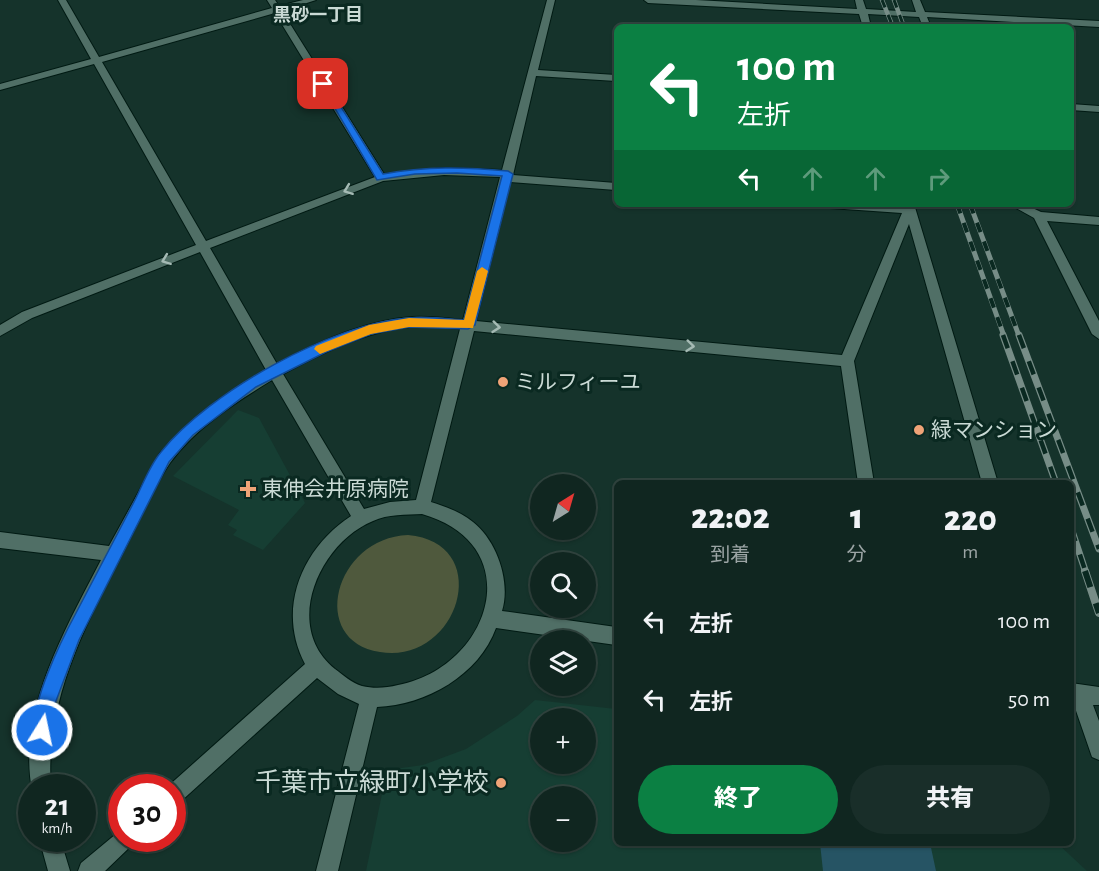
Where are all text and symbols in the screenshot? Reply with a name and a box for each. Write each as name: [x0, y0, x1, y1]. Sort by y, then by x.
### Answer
district label: 黒砂一丁目: [273, 6, 363, 25]
text: 100 m: [737, 46, 836, 88]
icon: left: [638, 48, 716, 126]
pin: [297, 58, 348, 109]
icon: arrive: [306, 67, 339, 100]
text: 左折: [737, 102, 791, 129]
icon: left: [733, 162, 766, 195]
icon: ahead: [796, 162, 829, 195]
icon: ahead: [859, 162, 892, 195]
icon: right: [922, 162, 955, 195]
one-way arrow: [343, 183, 353, 196]
one-way arrow: [161, 253, 171, 266]
one-way arrow: [492, 320, 501, 333]
one-way arrow: [686, 339, 695, 352]
place label: ミルフィーユ: [515, 372, 641, 393]
marker: ミルフィーユ: [496, 375, 510, 389]
place label: 緑マンション: [931, 419, 1057, 441]
marker: 緑マンション: [912, 423, 926, 437]
north arrow: [530, 474, 596, 540]
map controls: [530, 474, 596, 852]
place label: 東伸会井原病院: [262, 478, 409, 500]
marker: 東伸会井原病院: [239, 480, 257, 498]
text: 22:02: [691, 499, 770, 535]
text: 1: [850, 499, 863, 535]
text: 220: [944, 501, 997, 537]
text: m: [962, 542, 978, 562]
text: 到着: [710, 545, 750, 565]
text: 分: [847, 545, 867, 565]
button: search: [530, 552, 596, 618]
icon: left: [638, 605, 671, 638]
text: 100 m: [998, 610, 1050, 632]
text: 左折: [689, 613, 733, 635]
button: layers: [530, 630, 596, 696]
icon: left: [638, 683, 671, 716]
text: 50 m: [1008, 688, 1050, 710]
text: 左折: [689, 691, 733, 713]
position arrow: [10, 698, 74, 762]
button: +: [530, 708, 596, 774]
button: 終了: [638, 765, 838, 834]
button: 共有: [850, 765, 1050, 834]
place label: 千葉市立緑町小学校: [255, 768, 489, 796]
speed limit sign: 30: [108, 774, 186, 852]
marker: 千葉市立緑町小学校: [494, 776, 508, 790]
button: −: [530, 786, 596, 852]
text: 21: [45, 791, 69, 821]
text: km/h: [42, 821, 72, 836]

